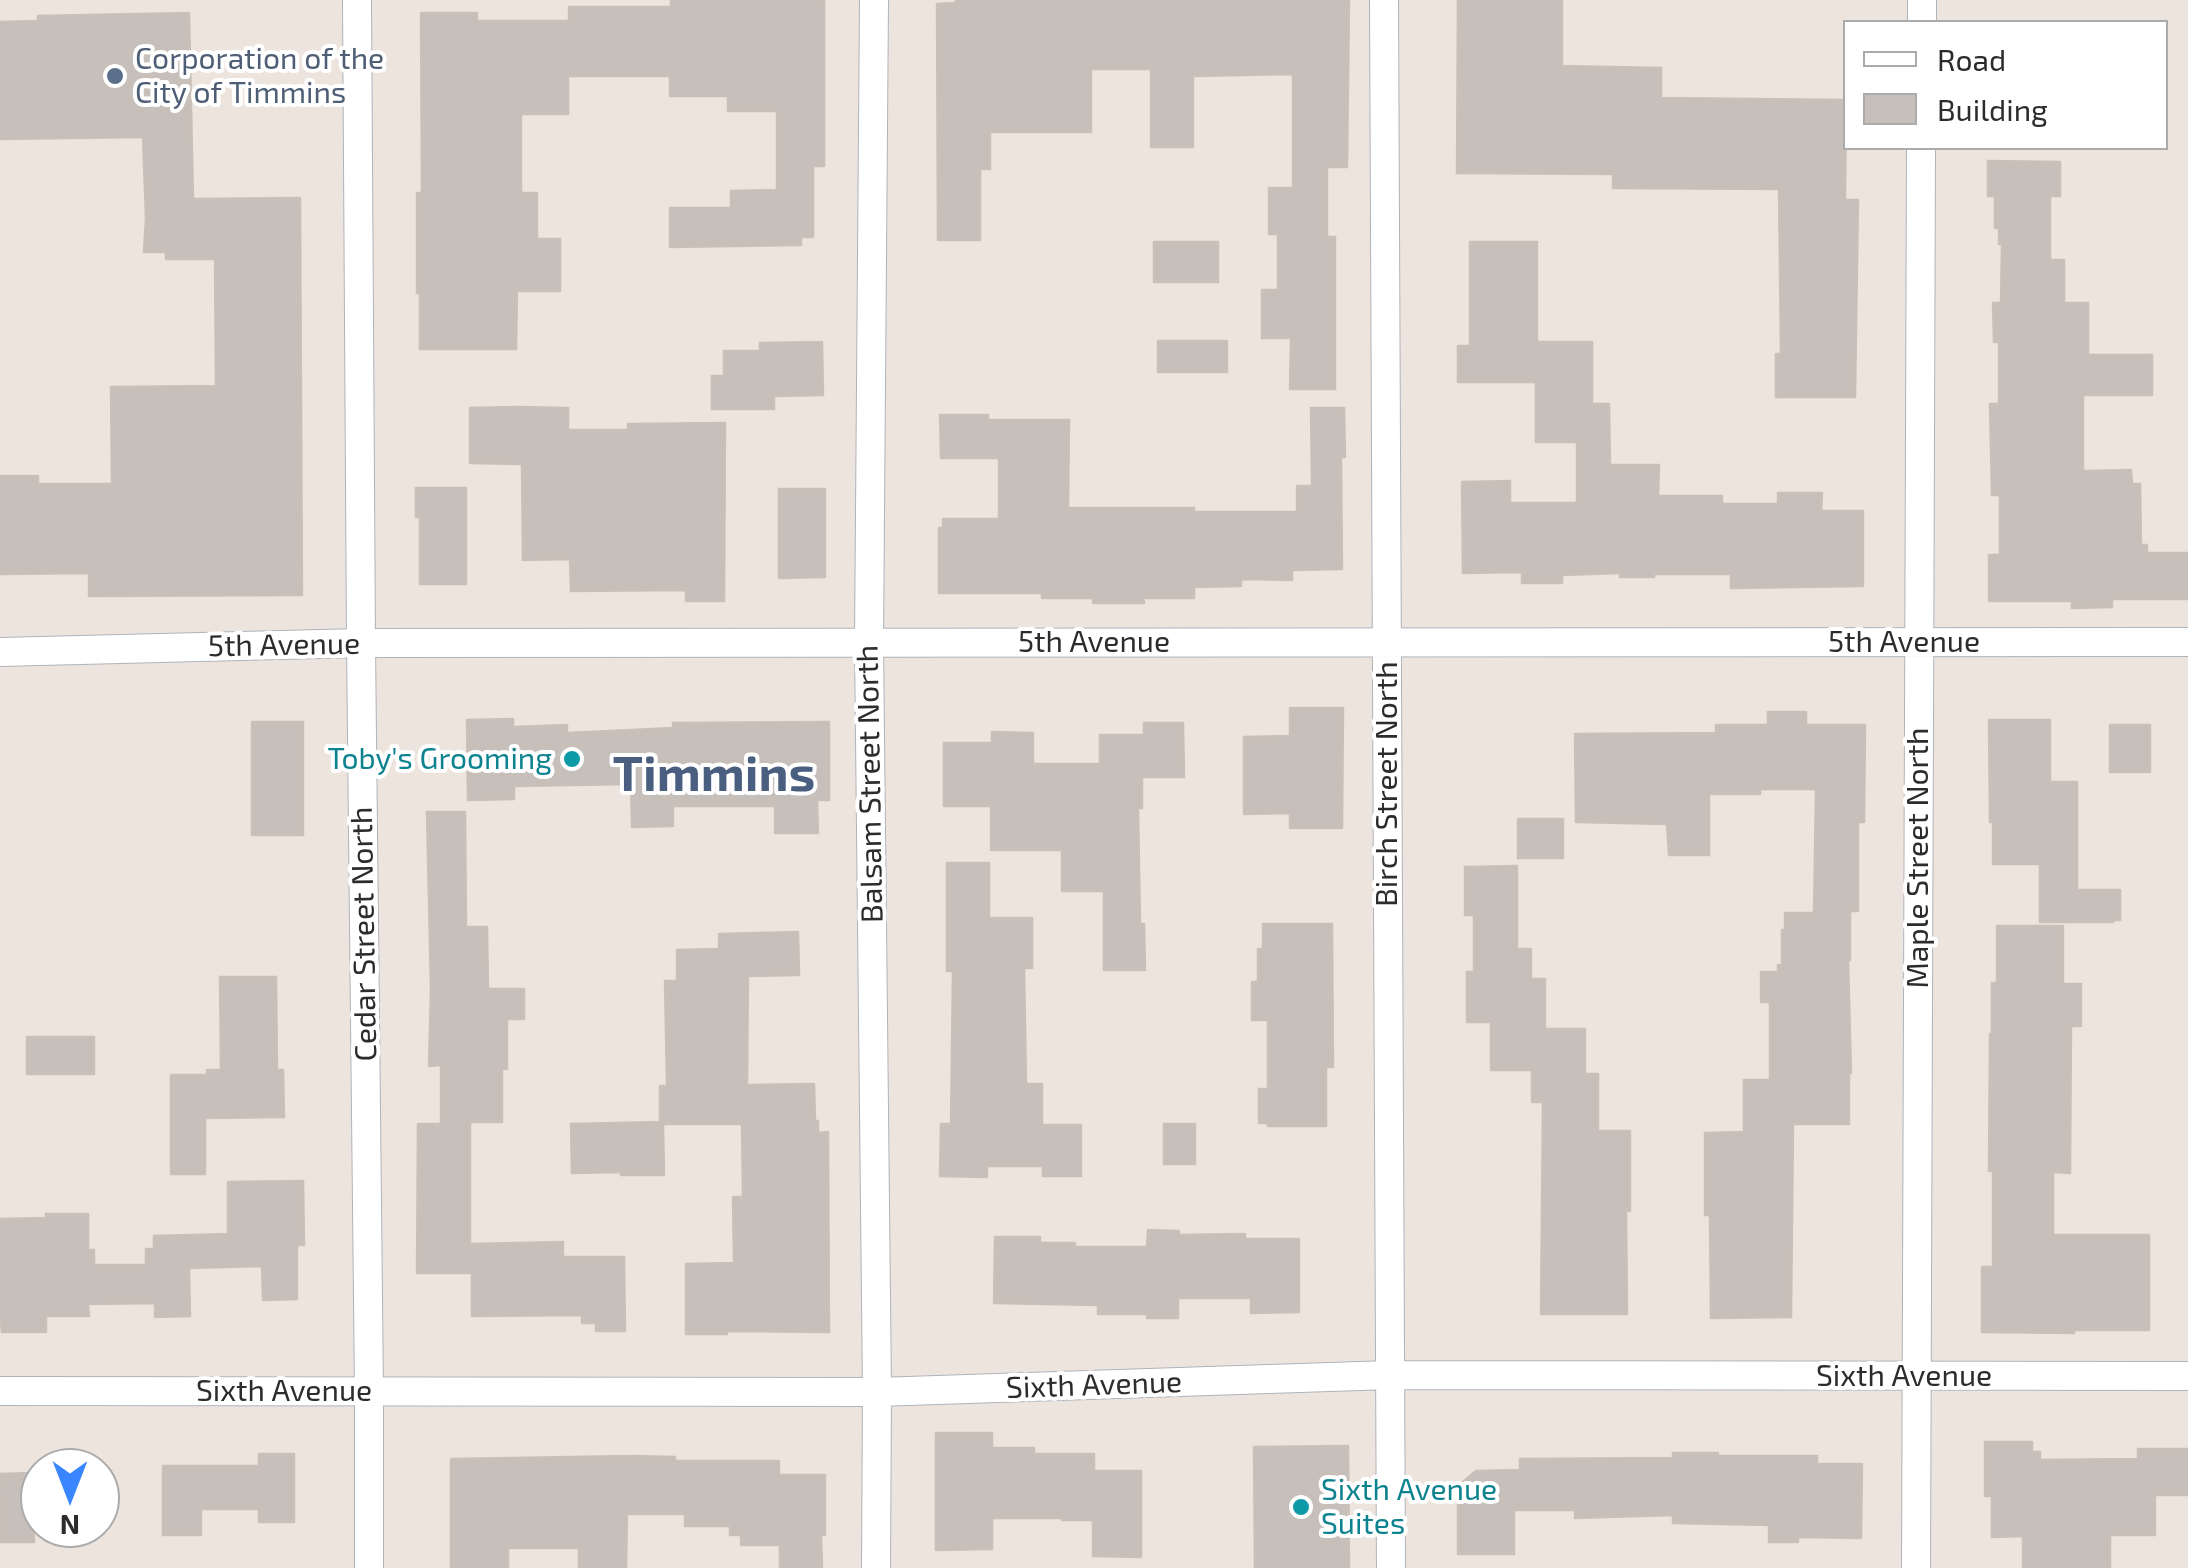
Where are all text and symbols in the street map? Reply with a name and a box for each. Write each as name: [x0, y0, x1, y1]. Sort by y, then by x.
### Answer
legend: [1843, 20, 2168, 150]
place label: Corporation of the City of Timmins: [135, 41, 384, 112]
text: Road: [1937, 41, 2006, 77]
marker: Corporation of the City of Timmins: [104, 65, 126, 87]
text: Building: [1937, 91, 2048, 127]
street label: 5th Avenue: [1018, 624, 1170, 660]
street label: 5th Avenue: [1828, 624, 1980, 660]
street label: 5th Avenue: [208, 626, 360, 664]
street label: Balsam Street North: [850, 645, 890, 923]
street label: Birch Street North: [1369, 661, 1405, 907]
street label: Maple Street North: [1900, 727, 1936, 989]
place label: Toby's Grooming: [327, 741, 552, 777]
district label: Timmins: [613, 744, 815, 804]
marker: Toby's Grooming: [561, 748, 583, 770]
street label: Cedar Street North: [344, 806, 384, 1062]
street label: Sixth Avenue: [1816, 1358, 1992, 1394]
street label: Sixth Avenue: [1005, 1364, 1183, 1406]
street label: Sixth Avenue: [196, 1373, 372, 1409]
north arrow: [20, 1448, 120, 1548]
place label: Sixth Avenue Suites: [1321, 1472, 1497, 1542]
marker: Sixth Avenue Suites: [1290, 1496, 1312, 1518]
text: N: [60, 1509, 80, 1543]

